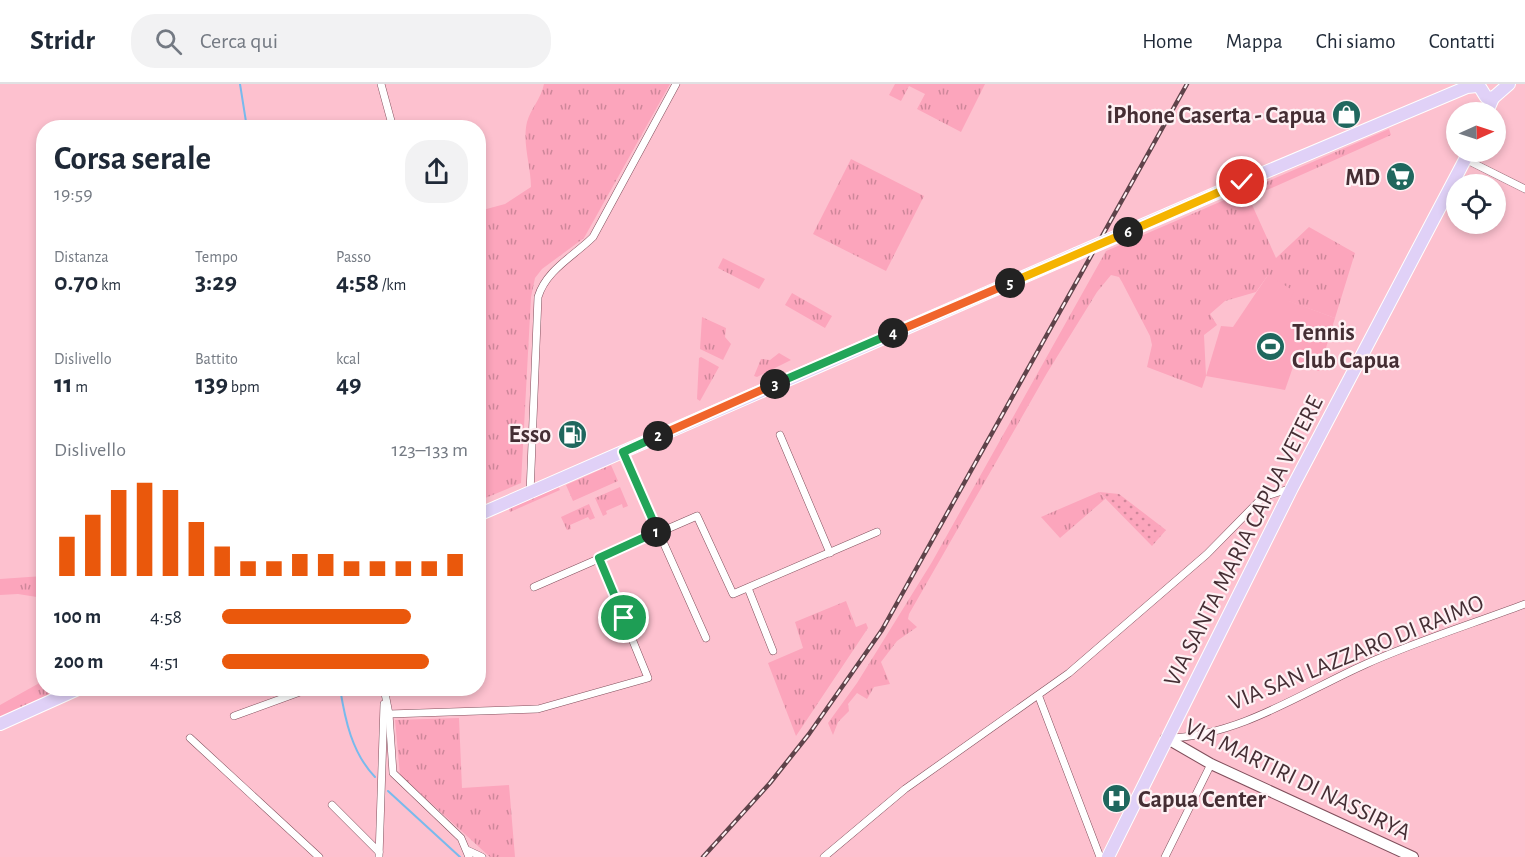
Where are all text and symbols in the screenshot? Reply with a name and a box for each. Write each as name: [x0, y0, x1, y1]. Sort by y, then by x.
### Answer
search box: [131, 14, 551, 68]
icon: search: [152, 25, 185, 58]
text: Stridr: [30, 27, 95, 55]
text: Cerca qui: [200, 30, 278, 52]
text: Home: [1142, 31, 1193, 52]
text: Mappa: [1226, 31, 1283, 52]
text: Chi siamo: [1316, 31, 1396, 52]
text: Contatti: [1429, 31, 1495, 52]
shop icon: iPhone Caserta - Capua: [1331, 99, 1363, 131]
north arrow: [1446, 102, 1506, 162]
map controls: [1446, 102, 1506, 234]
place label: iPhone Caserta - Capua: [1107, 104, 1326, 128]
button: share: [405, 140, 468, 203]
text: Corsa serale: [54, 143, 211, 176]
pin: [1216, 156, 1267, 207]
supermarket icon: MD: [1385, 161, 1417, 193]
icon: check: [1225, 165, 1258, 198]
place label: MD: [1345, 166, 1380, 190]
button: locate: [1446, 174, 1506, 234]
text: 19:59: [54, 184, 93, 204]
pin: 6: [1113, 217, 1143, 247]
text: 6: [1124, 224, 1132, 240]
text: Distanza: [54, 249, 109, 265]
text: Tempo: [195, 249, 238, 265]
text: Passo: [336, 249, 371, 265]
pin: 5: [995, 268, 1025, 298]
text: 0.70: [54, 269, 98, 295]
text: 3:29: [195, 269, 237, 295]
text: 4:58: [336, 269, 379, 295]
text: 5: [1007, 275, 1013, 291]
text: km: [98, 277, 121, 293]
text: /km: [379, 277, 406, 293]
pin: 4: [878, 318, 908, 348]
place label: Tennis Club Capua: [1292, 321, 1400, 373]
text: 4: [889, 325, 897, 341]
sports icon: Tennis Club Capua: [1255, 330, 1287, 362]
text: Dislivello: [54, 351, 112, 367]
text: Battito: [195, 351, 238, 367]
text: kcal: [336, 351, 360, 367]
pin: 3: [760, 369, 790, 399]
text: 11: [54, 371, 73, 397]
text: 139: [195, 371, 228, 397]
text: 49: [336, 371, 362, 397]
text: 3: [772, 376, 778, 392]
text: m: [73, 379, 88, 395]
text: bpm: [228, 379, 260, 395]
street label: VIA SANTA MARIA CAPUA VETERE: [1160, 392, 1328, 691]
fuel station icon: Esso: [556, 418, 588, 450]
pin: 2: [643, 421, 673, 451]
place label: Esso: [508, 423, 551, 447]
text: 2: [654, 428, 662, 444]
text: Dislivello: [54, 440, 126, 460]
text: 123–133 m: [392, 440, 468, 460]
pin: 1: [641, 517, 671, 547]
text: 1: [653, 524, 659, 540]
street label: VIA SAN LAZZARO DI RAIMO: [1226, 591, 1487, 715]
pin: [598, 592, 649, 643]
icon: arrive: [607, 601, 640, 634]
text: 100 m: [54, 607, 101, 627]
text: 4:58: [150, 607, 182, 627]
text: 200 m: [54, 652, 103, 672]
text: 4:51: [150, 652, 179, 672]
street label: VIA MARTIRI DI NASSIRYA: [1181, 715, 1414, 845]
hospital icon: Capua Center: [1101, 783, 1133, 815]
place label: Capua Center: [1138, 788, 1266, 812]

